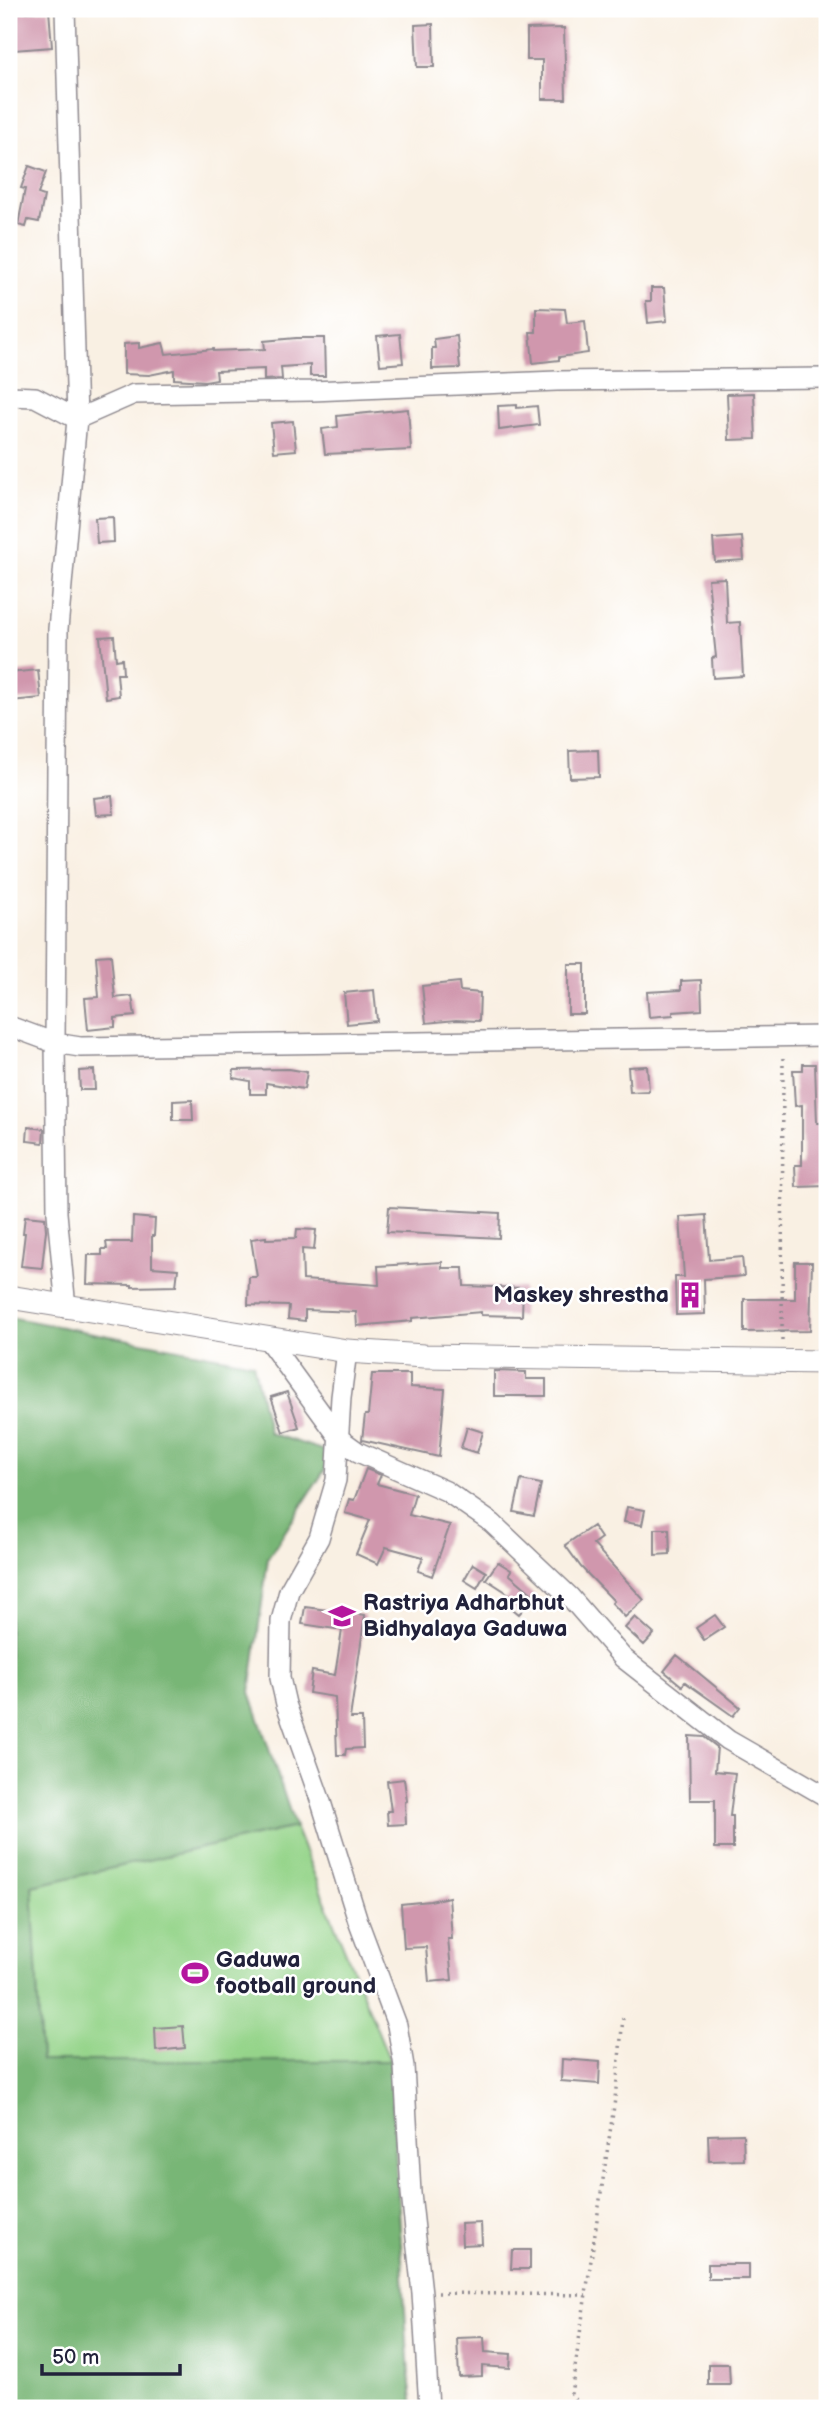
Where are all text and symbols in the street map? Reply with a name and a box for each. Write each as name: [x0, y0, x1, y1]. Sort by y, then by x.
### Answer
building icon: Maskey shrestha: [675, 1280, 705, 1310]
place label: Maskey shrestha: [493, 1281, 669, 1309]
place label: Rastriya Adharbhut Bidhyalaya Gaduwa: [363, 1589, 567, 1643]
school or university icon: Rastriya Adharbhut Bidhyalaya Gaduwa: [327, 1601, 357, 1631]
place label: Gaduwa football ground: [216, 1946, 376, 2000]
sports icon: Gaduwa football ground: [180, 1958, 210, 1988]
scale bar: [42, 2333, 180, 2377]
text: 50 m: [52, 2345, 99, 2370]

